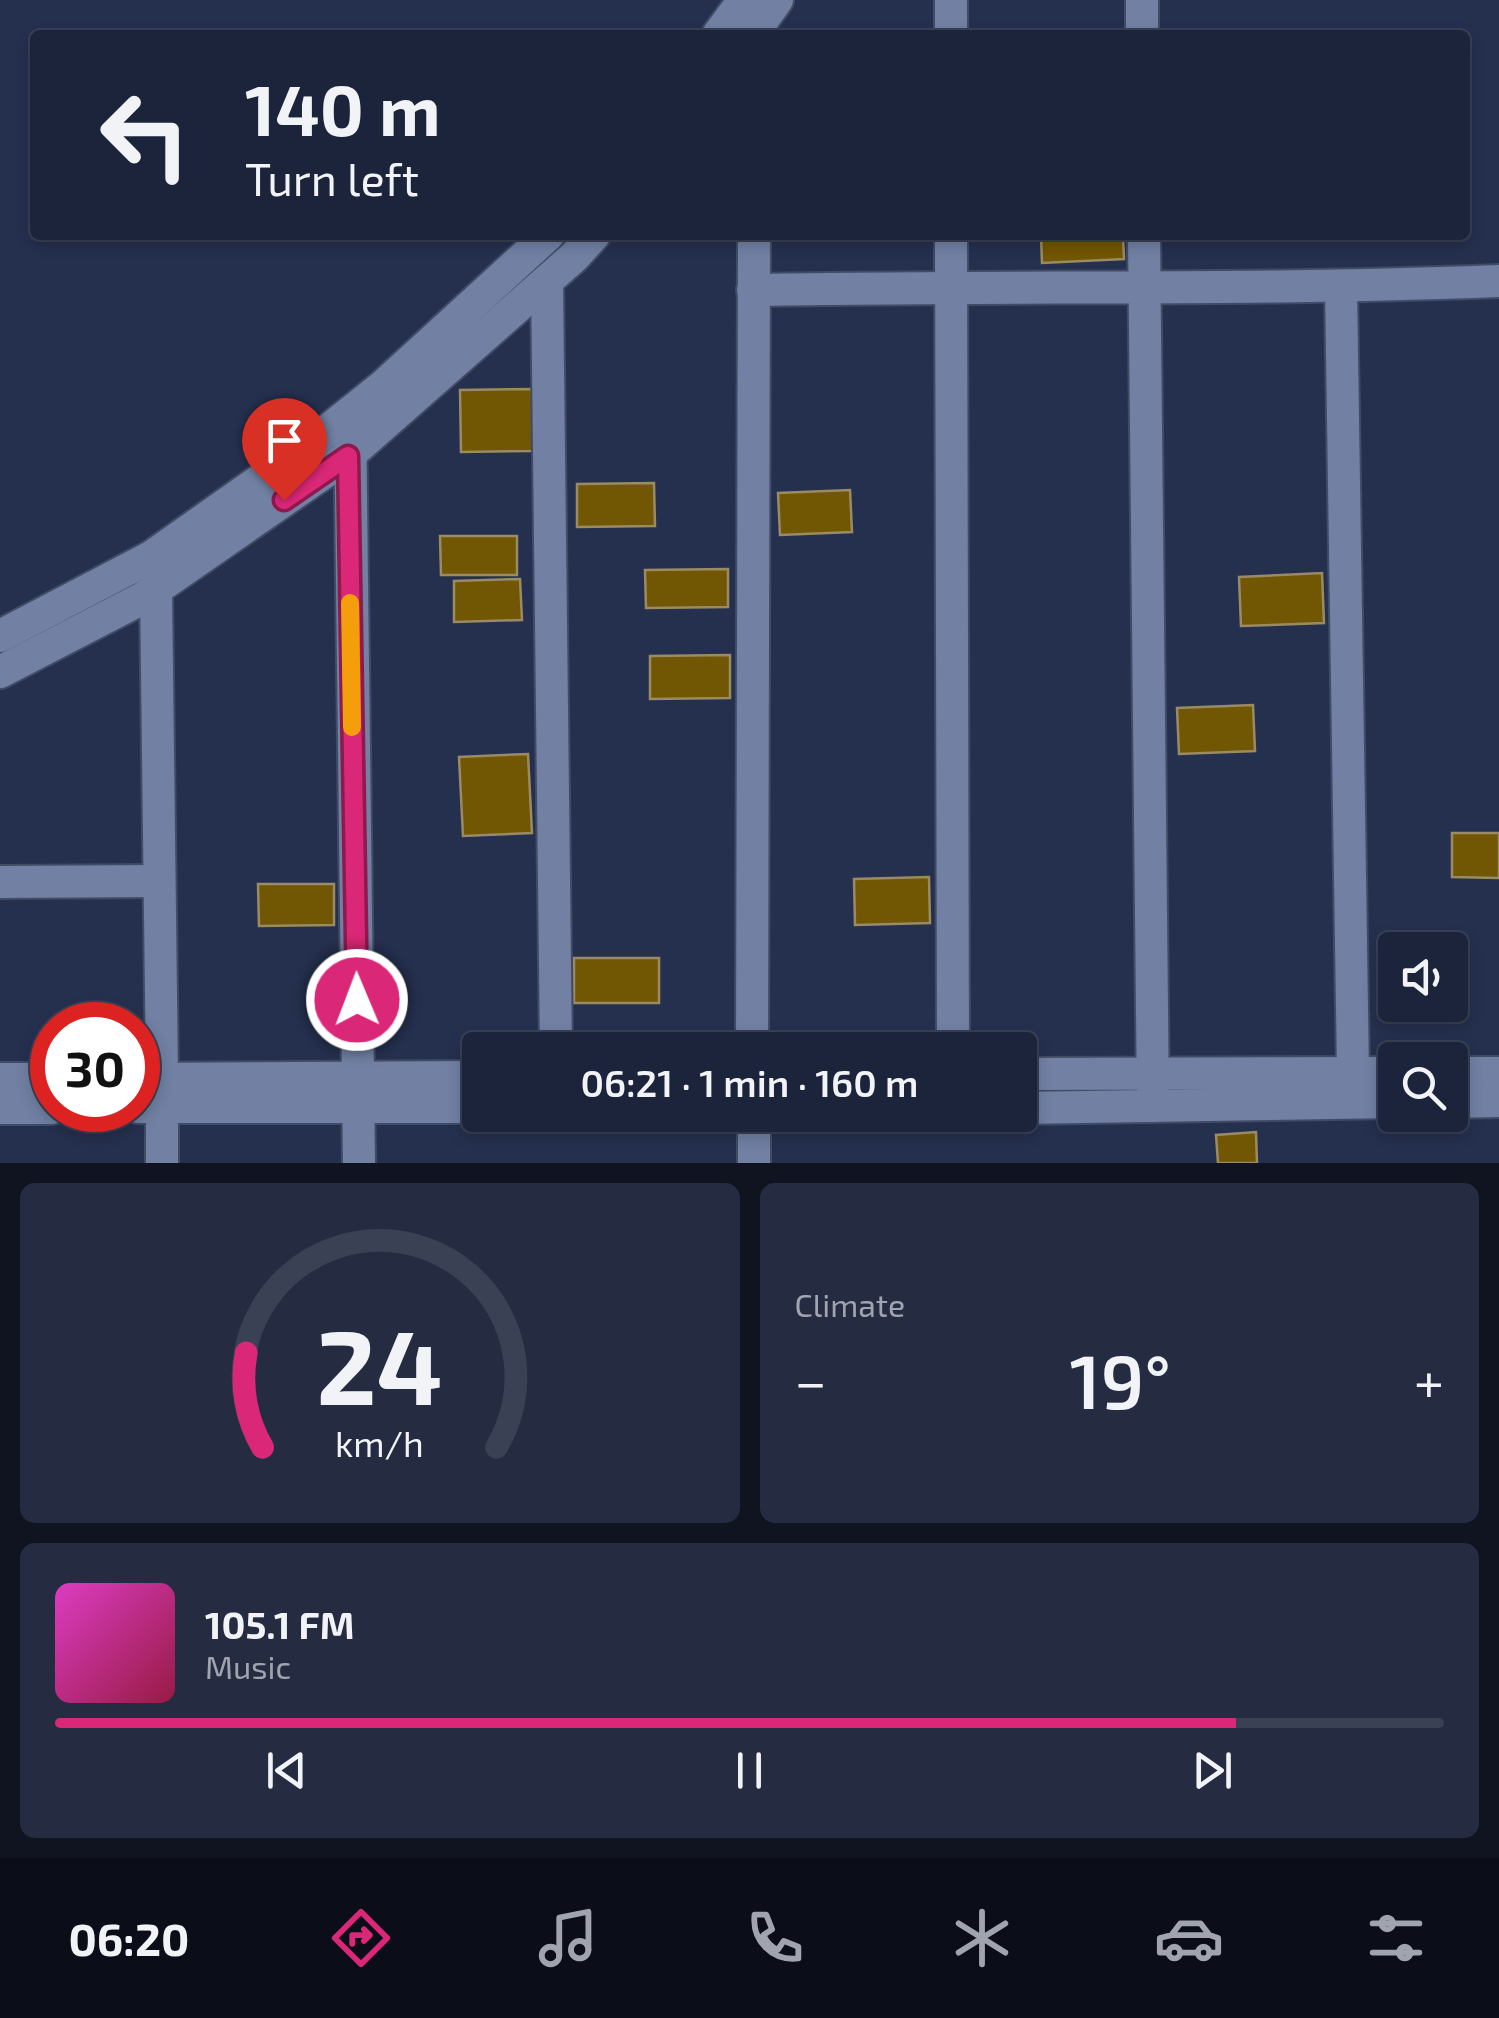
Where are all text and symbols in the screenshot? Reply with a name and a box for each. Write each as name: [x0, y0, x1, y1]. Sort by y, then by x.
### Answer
text: 140 m: [245, 66, 441, 150]
icon: left: [80, 70, 210, 200]
text: Turn left: [245, 151, 419, 205]
pin: [242, 398, 327, 501]
icon: arrive: [257, 413, 312, 468]
map controls: [1378, 932, 1468, 1132]
button: sound: [1378, 932, 1468, 1022]
position arrow: [305, 948, 409, 1052]
speed limit sign: 30: [30, 1002, 160, 1132]
button: search: [1378, 1042, 1468, 1132]
text: 06:21 · 1 min · 160 m: [581, 1059, 918, 1105]
text: Climate: [795, 1285, 905, 1323]
text: 24: [316, 1301, 443, 1426]
text: 19°: [1069, 1334, 1171, 1424]
text: −: [795, 1347, 827, 1413]
text: +: [1414, 1347, 1444, 1413]
text: km/h: [335, 1421, 424, 1464]
text: 105.1 FM: [205, 1601, 355, 1647]
text: Music: [205, 1647, 291, 1685]
icon: previous: [259, 1743, 314, 1798]
icon: pause: [722, 1743, 777, 1798]
icon: next: [1185, 1743, 1240, 1798]
icon: directions: [326, 1903, 396, 1973]
icon: music: [533, 1903, 603, 1973]
icon: phone: [740, 1903, 810, 1973]
icon: climate: [947, 1903, 1017, 1973]
icon: car: [1154, 1903, 1224, 1973]
icon: filters: [1361, 1903, 1431, 1973]
text: 06:20: [68, 1911, 189, 1965]

